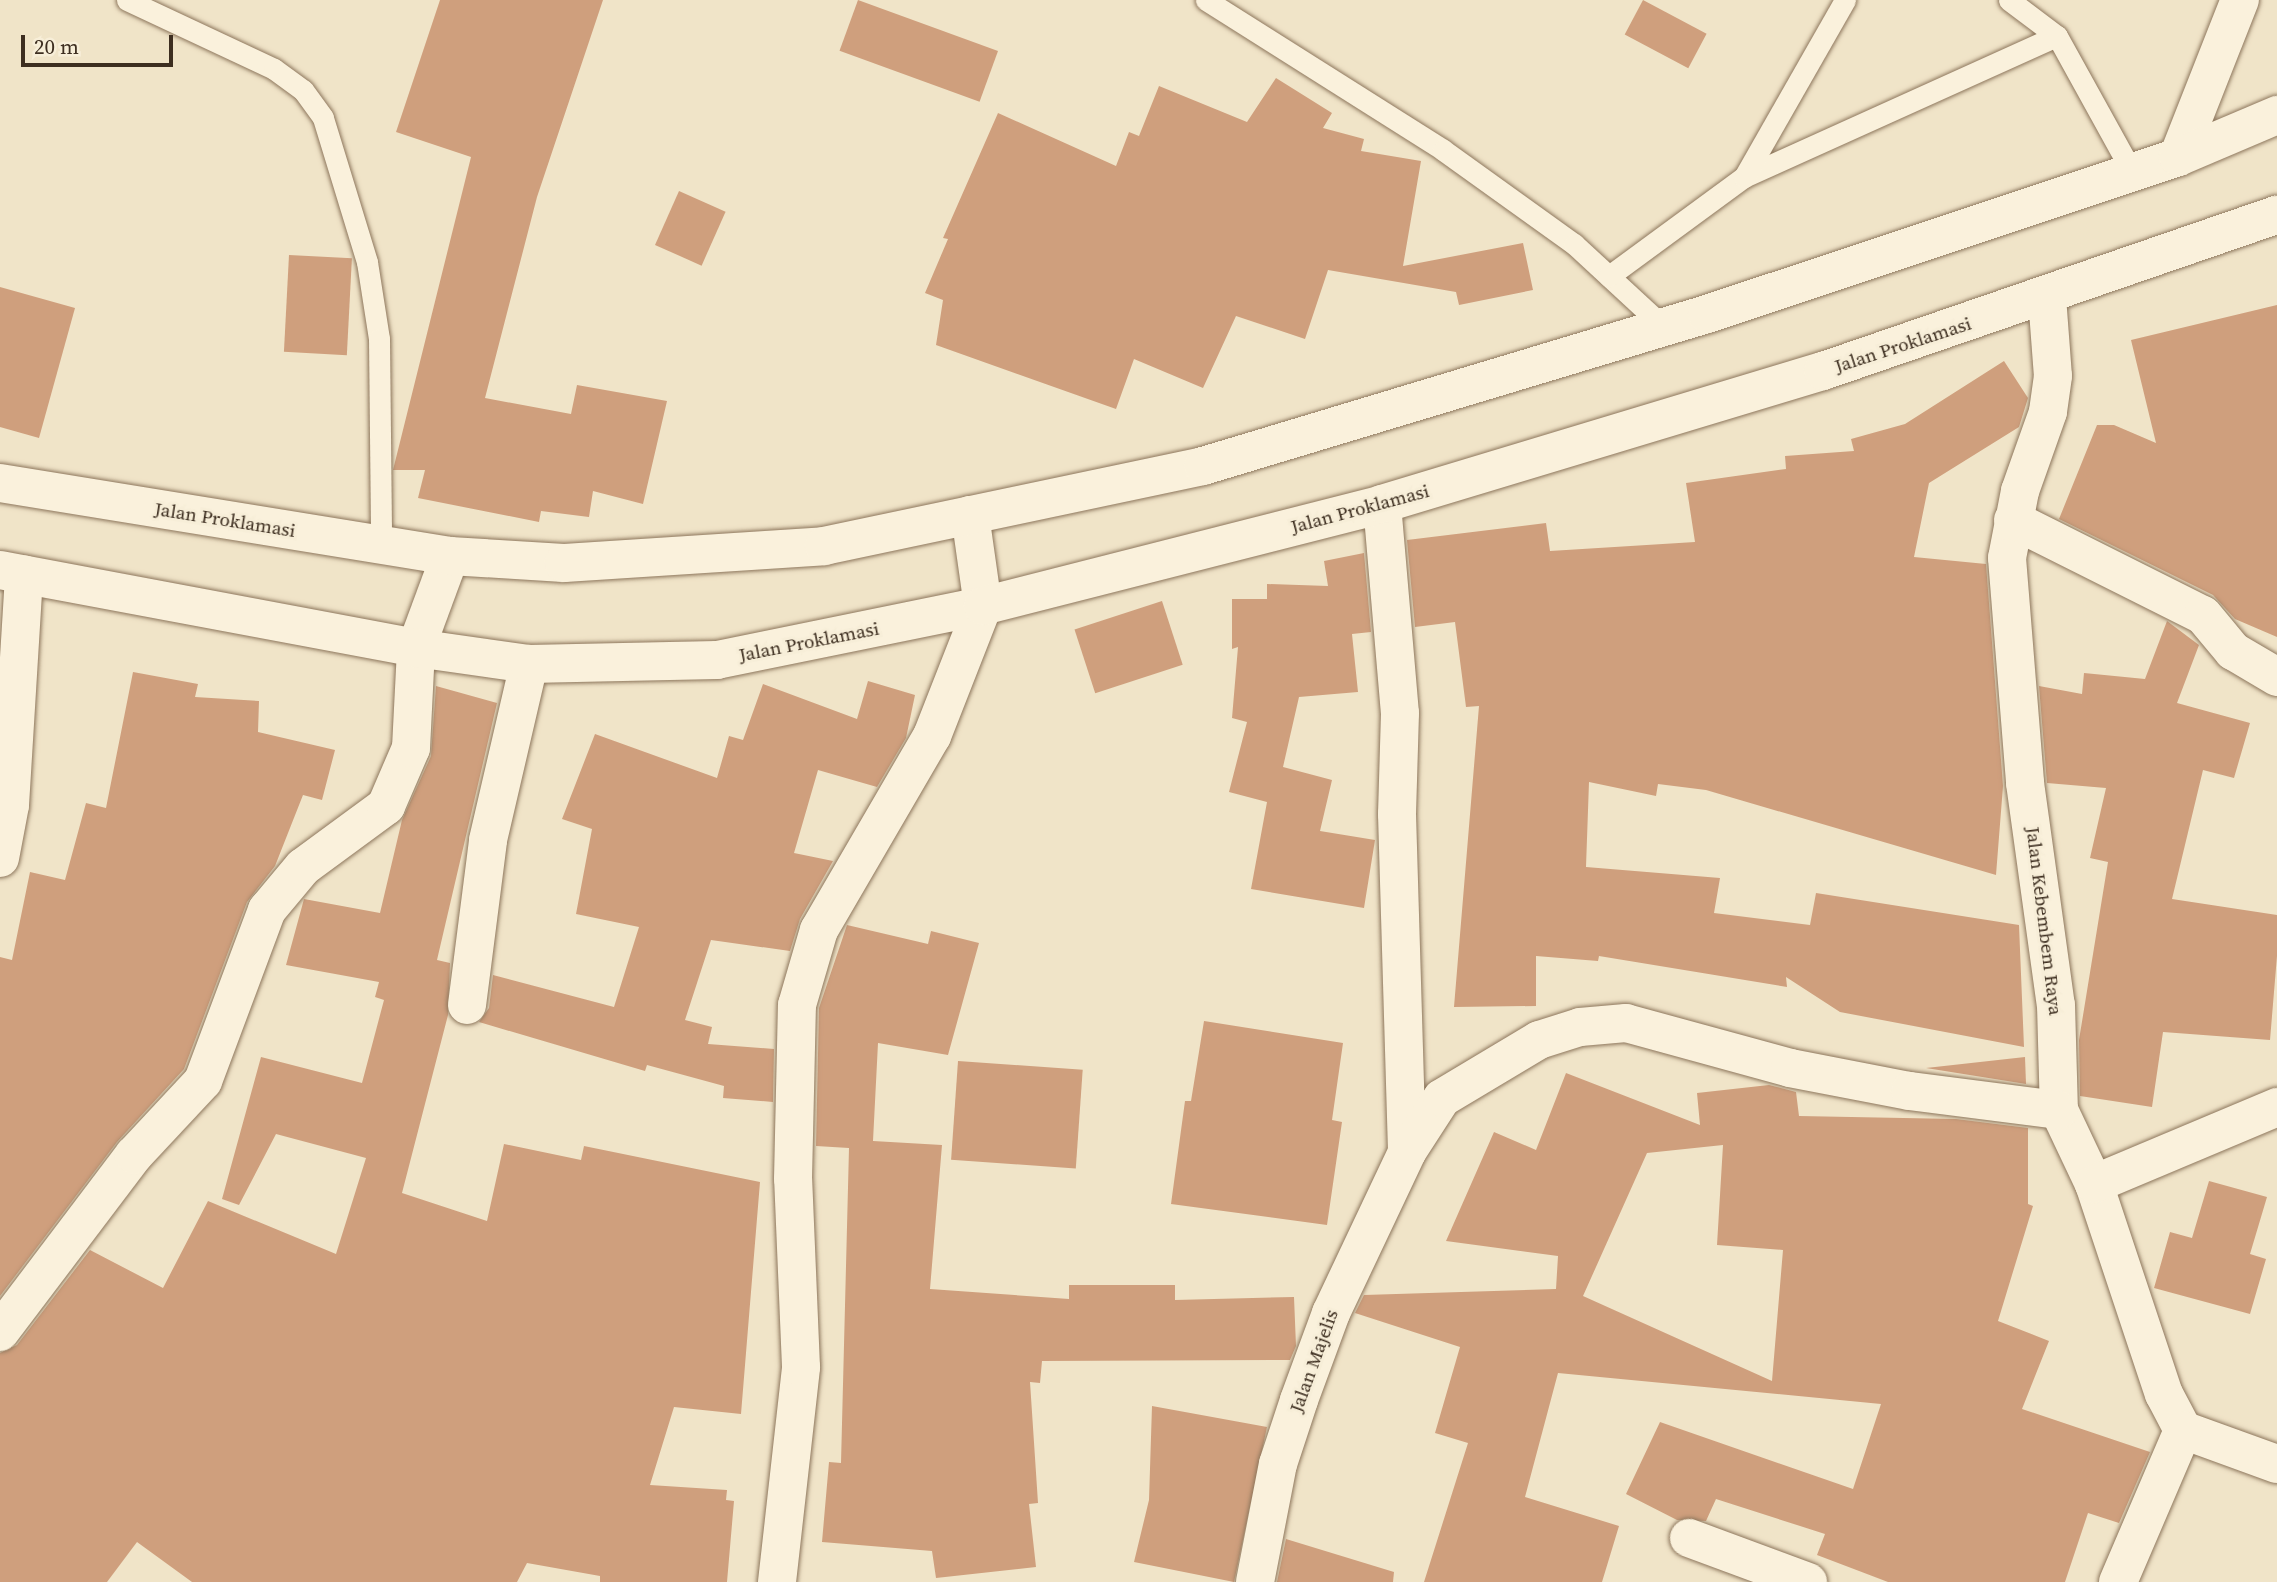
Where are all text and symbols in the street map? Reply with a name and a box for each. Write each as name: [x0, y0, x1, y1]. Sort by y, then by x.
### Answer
scale bar: [24, 21, 177, 65]
text: 20 m: [34, 32, 79, 61]
street label: Jalan Proklamasi: [1832, 312, 1974, 378]
street label: Jalan Proklamasi: [1288, 480, 1432, 538]
street label: Jalan Proklamasi: [153, 498, 297, 542]
street label: Jalan Proklamasi: [737, 617, 881, 667]
street label: Jalan Kebembem Raya: [2021, 825, 2067, 1017]
street label: Jalan Majelis: [1285, 1306, 1343, 1416]

